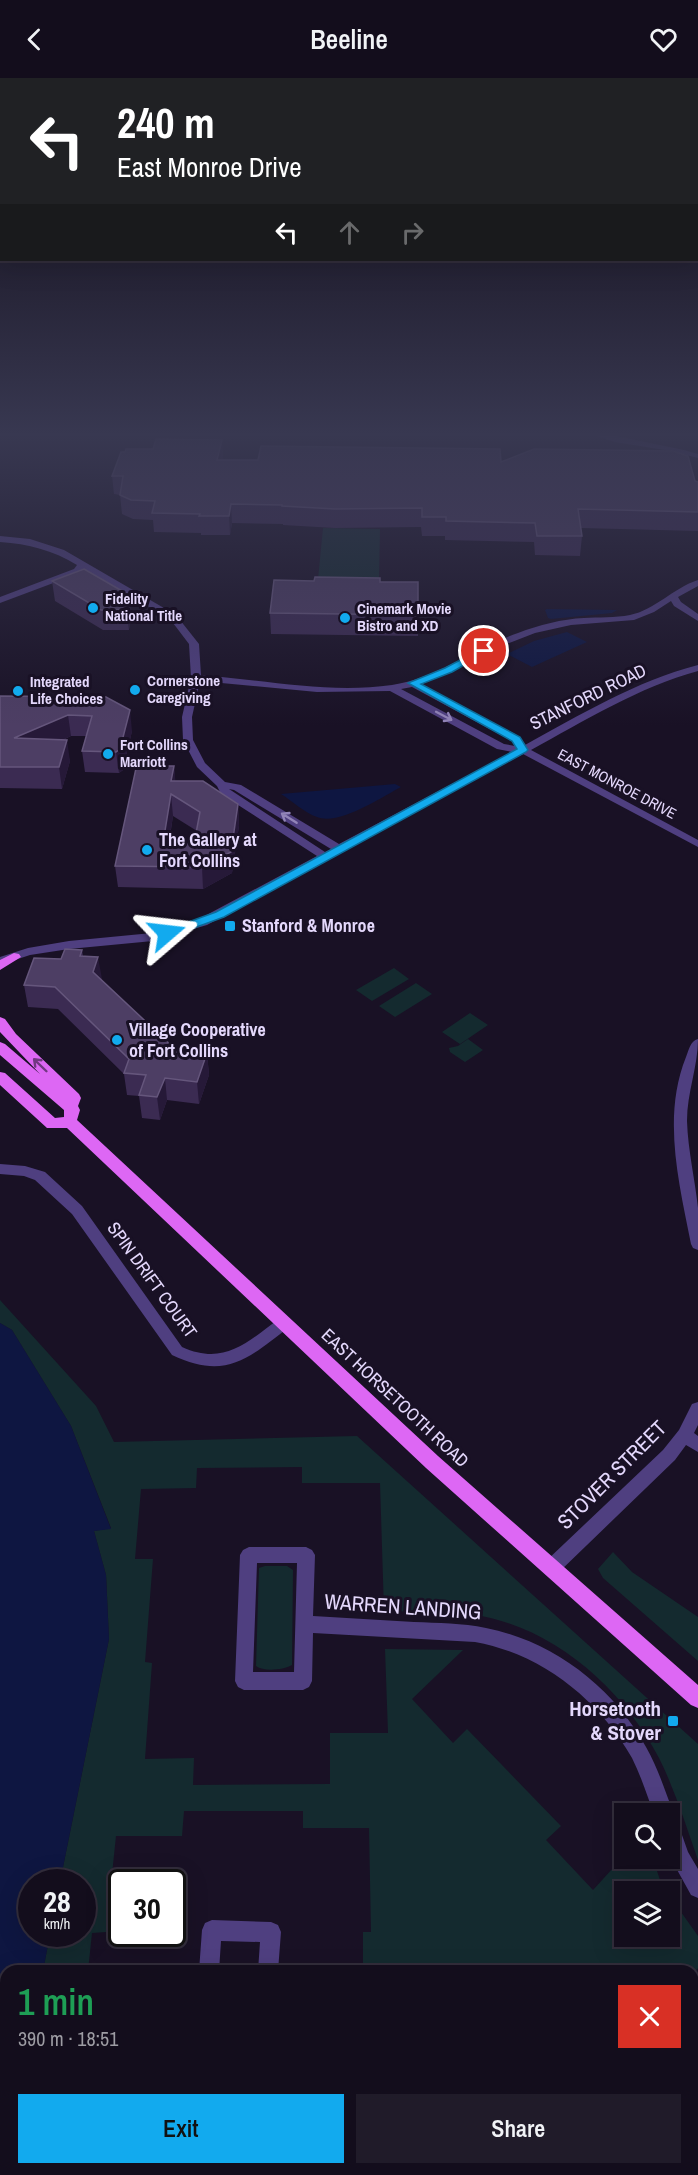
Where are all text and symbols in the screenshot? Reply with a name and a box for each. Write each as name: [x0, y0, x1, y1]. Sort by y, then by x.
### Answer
text: Beeline: [310, 21, 388, 57]
icon: back: [18, 23, 51, 56]
icon: heart: [647, 23, 680, 56]
text: 240 m: [117, 95, 215, 151]
icon: left: [18, 102, 96, 180]
text: East Monroe Drive: [117, 149, 302, 185]
icon: left: [270, 216, 303, 249]
icon: ahead: [333, 216, 366, 249]
icon: right: [396, 216, 429, 249]
place label: Fidelity National Title: [105, 588, 182, 626]
place label: Cinemark Movie Bistro and XD: [357, 598, 451, 636]
marker: Fidelity National Title: [86, 601, 100, 615]
marker: Cinemark Movie Bistro and XD: [338, 611, 352, 625]
pin: [458, 625, 509, 676]
icon: arrive: [467, 634, 500, 667]
street label: STANFORD ROAD: [525, 658, 650, 736]
place label: Cornerstone Caregiving: [147, 670, 220, 708]
place label: Integrated Life Choices: [30, 671, 103, 709]
marker: Cornerstone Caregiving: [128, 683, 142, 697]
marker: Integrated Life Choices: [11, 684, 25, 698]
one-way arrow: [435, 710, 452, 722]
place label: Fort Collins Marriott: [120, 734, 188, 772]
street label: EAST MONROE DRIVE: [554, 743, 680, 824]
marker: Fort Collins Marriott: [101, 747, 115, 761]
one-way arrow: [282, 812, 298, 824]
place label: The Gallery at Fort Collins: [159, 827, 257, 873]
marker: The Gallery at Fort Collins: [140, 843, 154, 857]
position arrow: [135, 901, 199, 965]
place label: Stanford & Monroe: [242, 913, 375, 938]
marker: Stanford & Monroe: [223, 919, 237, 933]
place label: Village Cooperative of Fort Collins: [129, 1017, 266, 1063]
marker: Village Cooperative of Fort Collins: [110, 1033, 124, 1047]
one-way arrow: [33, 1058, 48, 1072]
street label: SPIN DRIFT COURT: [102, 1217, 203, 1343]
street label: EAST HORSETOOTH ROAD: [316, 1323, 474, 1473]
street label: STOVER STREET: [551, 1413, 673, 1536]
street label: WARREN LANDING: [324, 1587, 482, 1626]
place label: Horsetooth & Stover: [569, 1694, 661, 1747]
marker: Horsetooth & Stover: [666, 1714, 680, 1728]
map controls: [614, 1803, 680, 1947]
button: search: [614, 1803, 680, 1869]
speed limit sign: 30: [108, 1869, 186, 1947]
text: 28: [43, 1881, 71, 1921]
button: layers: [614, 1881, 680, 1947]
text: km/h: [44, 1913, 70, 1934]
text: 1 min: [18, 1978, 94, 2026]
button: close: [618, 1985, 681, 2048]
text: 390 m · 18:51: [18, 2025, 118, 2052]
button: Exit: [18, 2094, 344, 2163]
button: Share: [356, 2094, 681, 2163]

